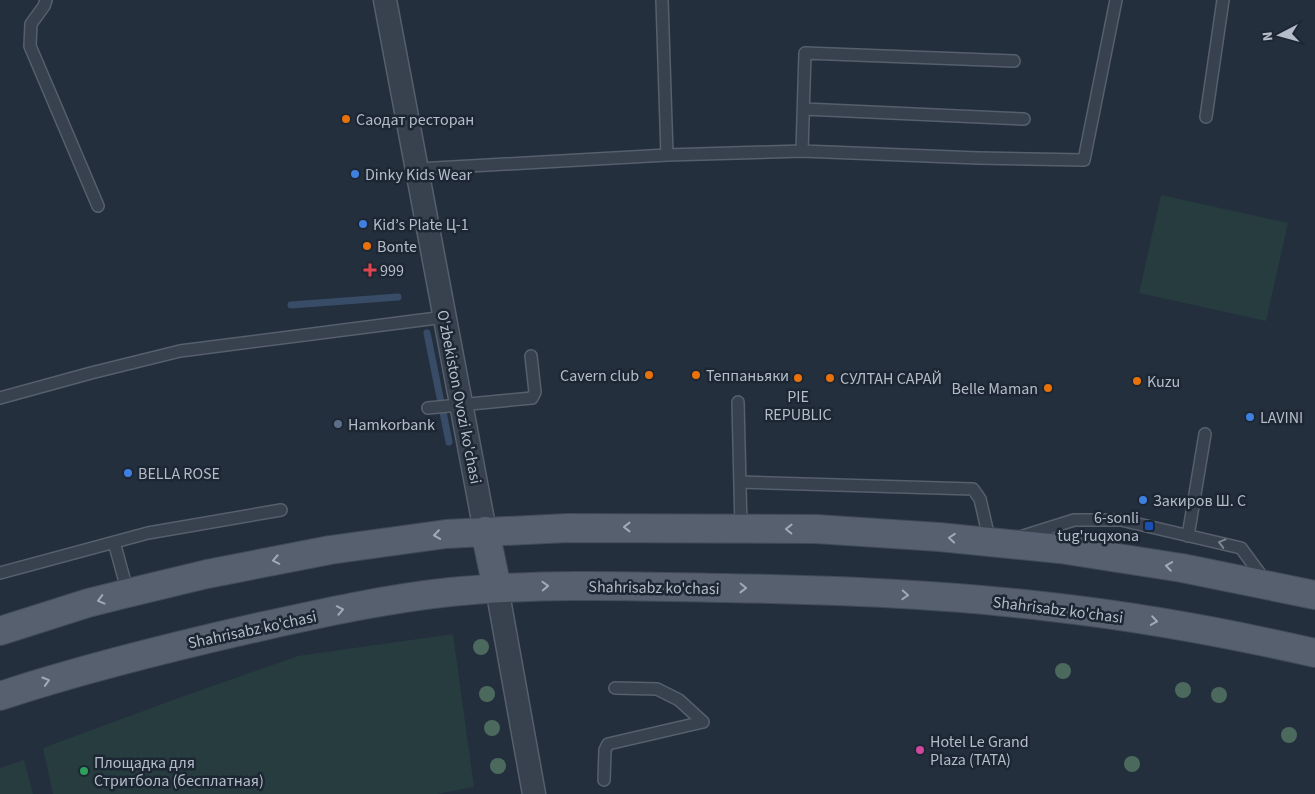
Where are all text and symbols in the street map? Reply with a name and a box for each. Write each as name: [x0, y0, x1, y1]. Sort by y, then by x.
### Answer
north arrow: [1255, 10, 1305, 60]
text: N: [1258, 31, 1278, 42]
place label: Саодат ресторан: [356, 109, 474, 131]
marker: Саодат ресторан: [340, 113, 352, 125]
place label: Dinky Kids Wear: [365, 164, 472, 186]
marker: Dinky Kids Wear: [349, 168, 361, 180]
place label: Kid’s Plate Ц-1: [373, 214, 469, 236]
marker: Kid’s Plate Ц-1: [357, 218, 369, 230]
place label: Bonte: [377, 236, 417, 258]
marker: Bonte: [361, 240, 373, 252]
place label: 999: [380, 260, 404, 282]
marker: 999: [364, 264, 376, 276]
street label: O'zbekiston Ovozi ko'chasi: [431, 308, 487, 486]
place label: Cavern club: [560, 365, 639, 387]
place label: Теппаньяки: [706, 365, 789, 387]
place label: СУЛТАН САРАЙ: [840, 368, 942, 390]
marker: Cavern club: [643, 369, 655, 381]
marker: Теппаньяки: [690, 369, 702, 381]
place label: Kuzu: [1147, 371, 1180, 393]
marker: PIE REPUBLIC: [792, 372, 804, 384]
marker: СУЛТАН САРАЙ: [824, 372, 836, 384]
marker: Kuzu: [1131, 375, 1143, 387]
place label: Belle Maman: [952, 378, 1038, 400]
marker: Belle Maman: [1042, 382, 1054, 394]
place label: PIE REPUBLIC: [764, 386, 832, 426]
place label: LAVINI: [1260, 407, 1303, 429]
marker: LAVINI: [1244, 411, 1256, 423]
place label: Hamkorbank: [348, 414, 435, 436]
marker: Hamkorbank: [332, 418, 344, 430]
place label: BELLA ROSE: [138, 463, 220, 485]
marker: BELLA ROSE: [122, 467, 134, 479]
place label: Закиров Ш. С: [1153, 490, 1246, 512]
marker: Закиров Ш. С: [1137, 494, 1149, 506]
place label: 6-sonli tug'ruqxona: [1057, 507, 1139, 547]
marker: 6-sonli tug'ruqxona: [1143, 520, 1155, 532]
one-way arrow: [623, 522, 630, 532]
one-way arrow: [785, 524, 793, 534]
one-way arrow: [433, 529, 441, 540]
one-way arrow: [947, 533, 955, 544]
one-way arrow: [1219, 538, 1227, 548]
one-way arrow: [272, 555, 281, 565]
one-way arrow: [1165, 561, 1174, 571]
street label: Shahrisabz ko'chasi: [588, 576, 720, 600]
one-way arrow: [542, 581, 550, 592]
one-way arrow: [740, 583, 747, 593]
one-way arrow: [901, 589, 909, 600]
street label: Shahrisabz ko'chasi: [991, 591, 1124, 629]
one-way arrow: [96, 594, 105, 605]
street label: Shahrisabz ko'chasi: [186, 606, 319, 654]
one-way arrow: [336, 606, 345, 616]
one-way arrow: [1150, 615, 1158, 626]
one-way arrow: [42, 677, 50, 687]
place label: Hotel Le Grand Plaza (TATA): [930, 731, 1029, 771]
marker: Hotel Le Grand Plaza (TATA): [914, 744, 926, 756]
place label: Площадка для Стритбола (бесплатная): [94, 752, 264, 792]
marker: Площадка для Стритбола (бесплатная): [78, 765, 90, 777]

